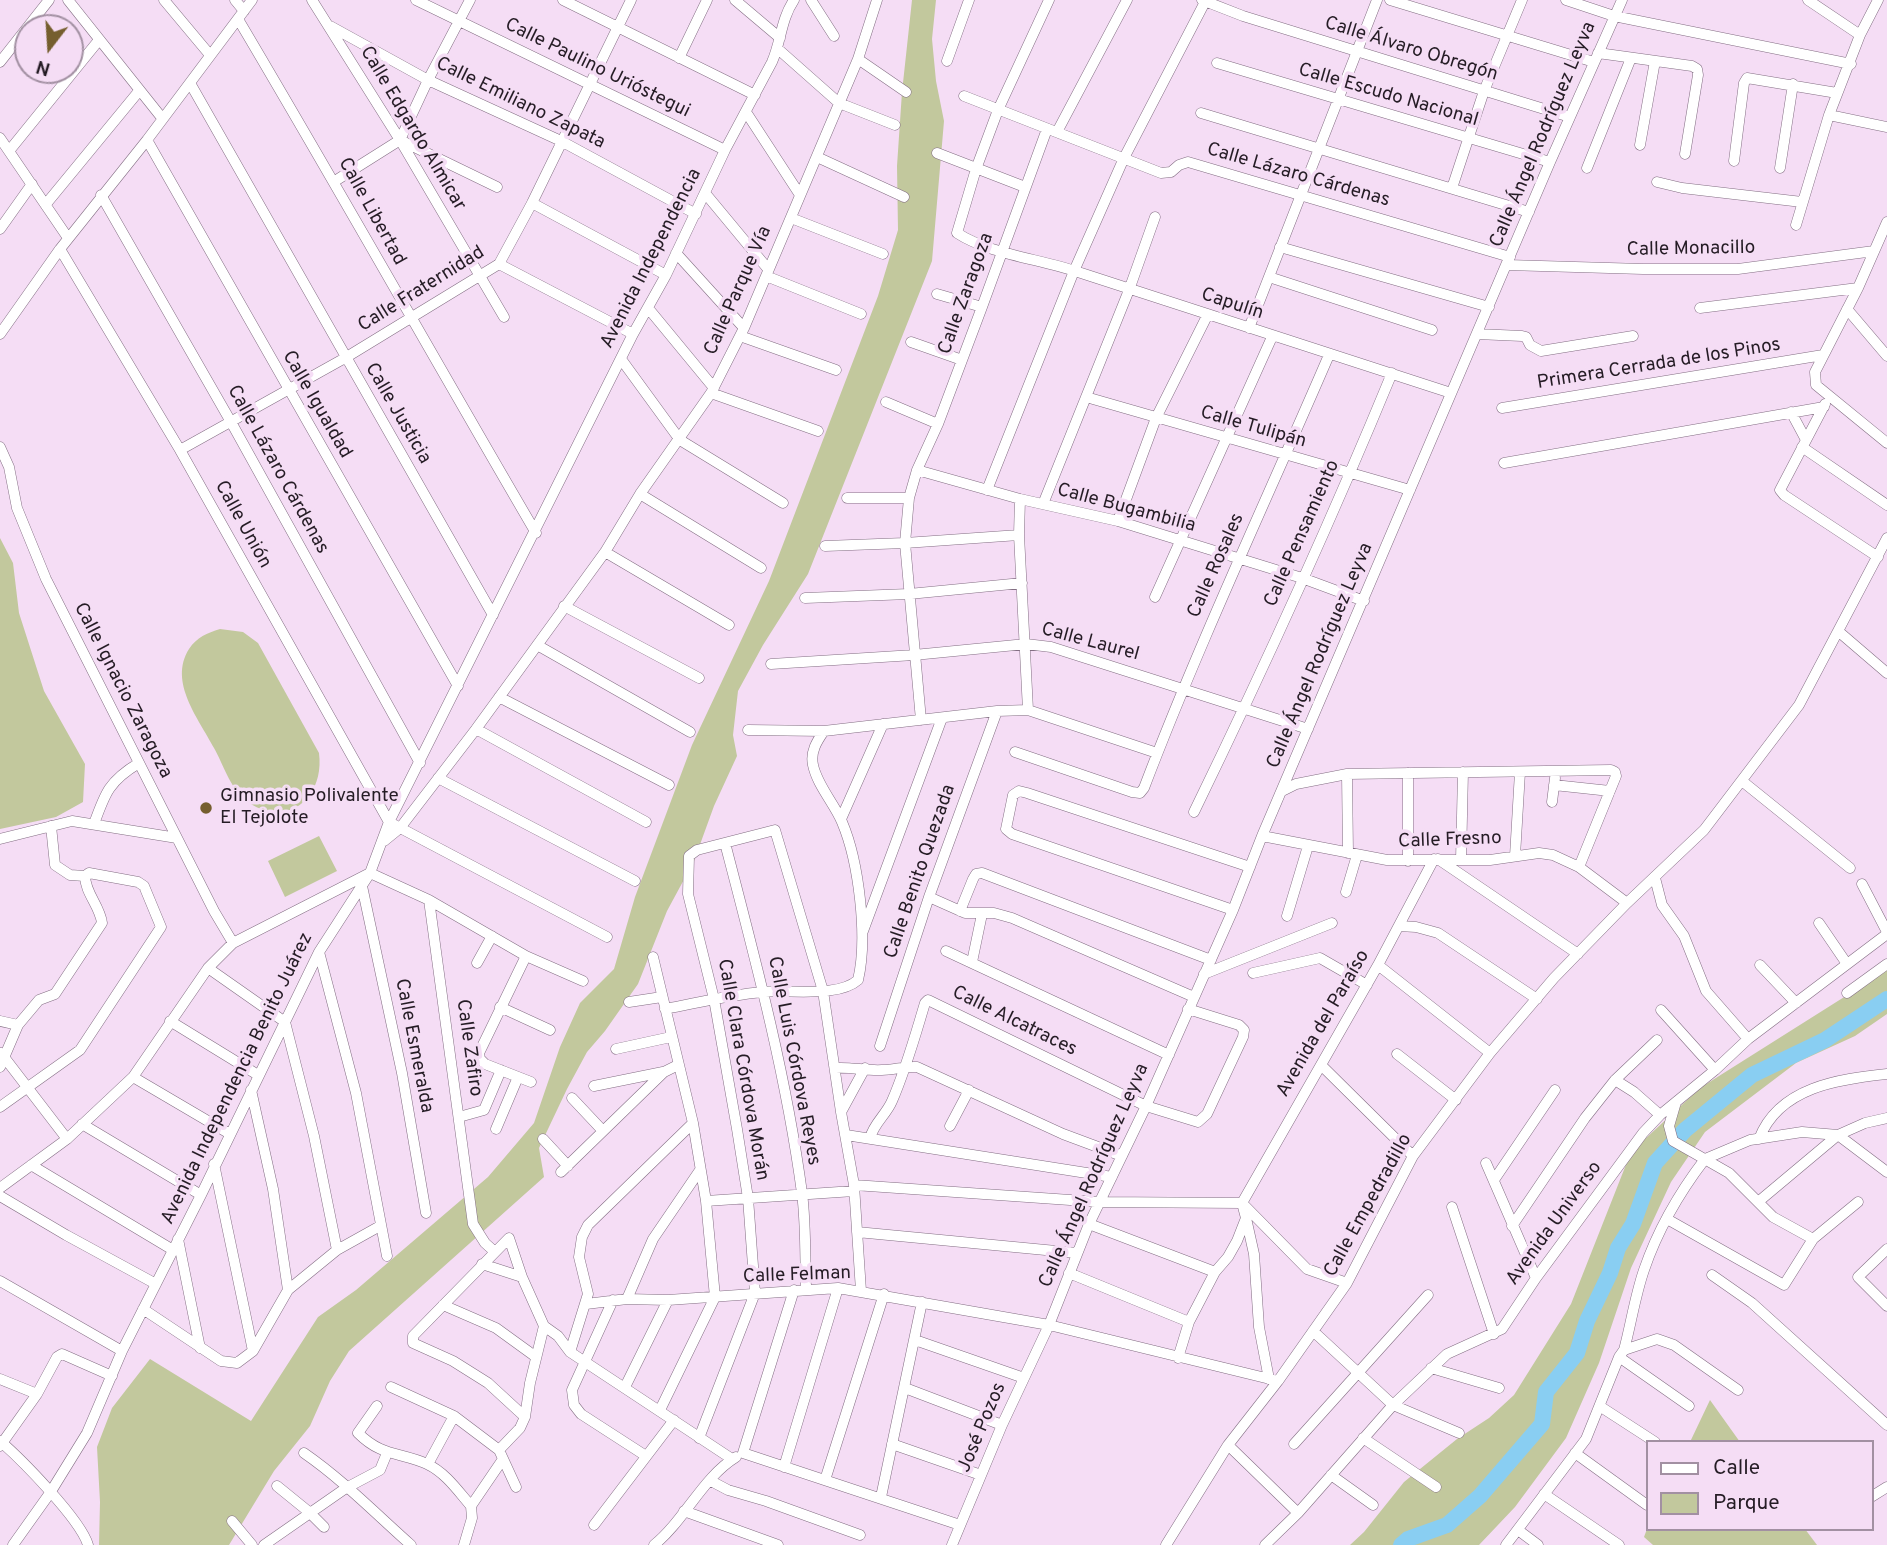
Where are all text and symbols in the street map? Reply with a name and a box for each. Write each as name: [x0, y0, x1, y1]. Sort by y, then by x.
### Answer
street label: Calle Álvaro Obregón: [1321, 13, 1501, 87]
north arrow: [14, 14, 84, 84]
street label: Calle Paulino Urióstegui: [501, 14, 693, 124]
street label: Calle Ángel Rodríguez Leyva: [1486, 19, 1602, 251]
street label: Calle Edgardo Almicar: [354, 43, 470, 215]
street label: Calle Emiliano Zapata: [432, 53, 608, 155]
text: N: [33, 54, 53, 81]
street label: Calle Escudo Nacional: [1295, 59, 1481, 133]
street label: Calle Lázaro Cárdenas: [1204, 139, 1392, 213]
street label: Calle Libertad: [332, 154, 410, 270]
street label: Avenida Independencia: [597, 165, 707, 353]
street label: Calle Parque Vía: [700, 223, 778, 359]
street label: Calle Zaragoza: [934, 230, 1000, 358]
street label: Calle Monacillo: [1626, 237, 1756, 263]
street label: Calle Fraternidad: [355, 242, 489, 338]
street label: Capulín: [1198, 284, 1266, 326]
street label: Primera Cerrada de los Pinos: [1536, 334, 1782, 396]
street label: Calle Igualdad: [276, 347, 356, 463]
street label: Calle Justicia: [359, 360, 435, 468]
street label: Calle Lázaro Cárdenas: [221, 382, 333, 558]
street label: Calle Tulipán: [1197, 402, 1309, 454]
street label: Calle Pensamiento: [1260, 457, 1346, 611]
street label: Calle Unión: [209, 477, 275, 573]
street label: Calle Bugambilia: [1054, 480, 1198, 538]
street label: Calle Rosales: [1184, 510, 1250, 622]
street label: Calle Ángel Rodríguez Leyva: [1263, 540, 1379, 772]
street label: Calle Ignacio Zaragoza: [68, 599, 176, 783]
street label: Calle Laurel: [1039, 619, 1141, 667]
street label: Calle Benito Quezada: [880, 782, 962, 962]
place label: Gimnasio Polivalente El Tejolote: [220, 786, 399, 830]
marker: Gimnasio Polivalente El Tejolote: [198, 800, 214, 816]
street label: Calle Fresno: [1398, 828, 1502, 854]
street label: Avenida Independencia Benito Juárez: [157, 929, 319, 1229]
street label: Avenida del Paraíso: [1273, 946, 1375, 1102]
street label: Calle Luis Córdova Reyes: [762, 955, 824, 1167]
street label: Calle Clara Córdova Morán: [711, 957, 773, 1183]
street label: Calle Esmeralda: [389, 977, 437, 1115]
street label: Calle Alcatraces: [948, 982, 1080, 1062]
street label: Calle Zafiro: [450, 998, 486, 1098]
street label: Calle Ángel Rodríguez Leyva: [1035, 1060, 1155, 1292]
street label: Calle Empedradillo: [1320, 1130, 1418, 1282]
street label: Avenida Universo: [1502, 1157, 1608, 1291]
street label: Calle Felman: [742, 1263, 852, 1289]
street label: José Pozos: [954, 1380, 1012, 1476]
legend: [1646, 1440, 1873, 1531]
text: Calle: [1713, 1455, 1760, 1482]
text: Parque: [1713, 1490, 1780, 1517]

